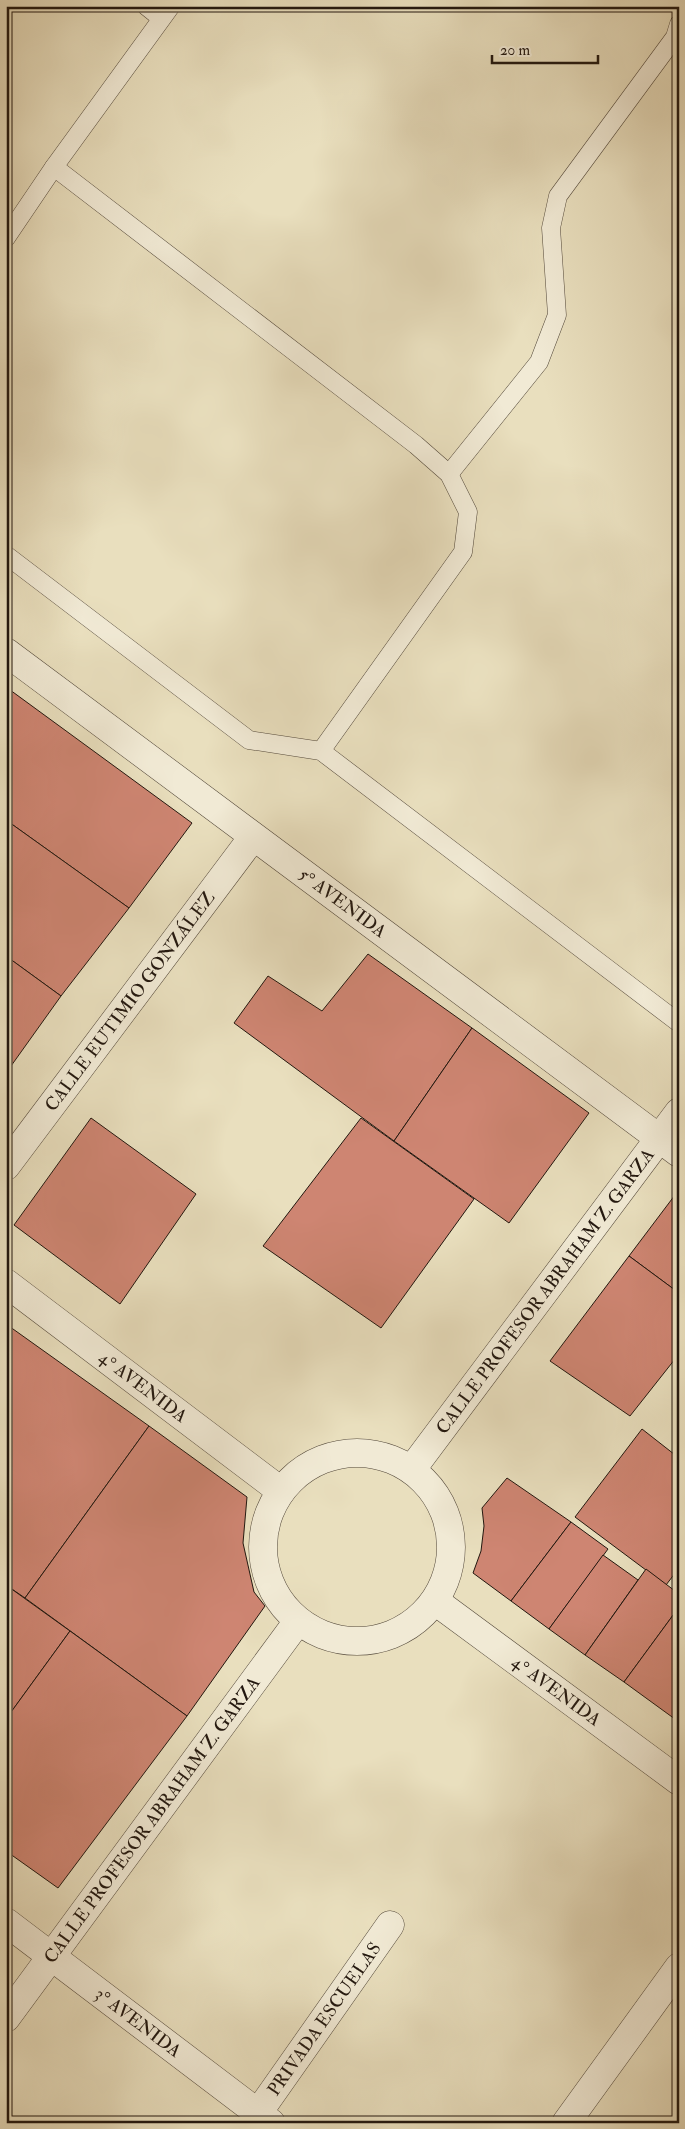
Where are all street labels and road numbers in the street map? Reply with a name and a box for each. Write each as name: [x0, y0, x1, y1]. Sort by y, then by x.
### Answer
street label: 5° AVENIDA: [295, 863, 392, 943]
street label: CALLE EUTIMIO GONZÁLEZ: [40, 887, 220, 1116]
street label: CALLE PROFESOR ABRAHAM Z. GARZA: [431, 1144, 659, 1438]
street label: 4° AVENIDA: [94, 1346, 192, 1428]
street label: 4° AVENIDA: [507, 1650, 606, 1731]
street label: CALLE PROFESOR ABRAHAM Z. GARZA: [39, 1671, 265, 1968]
street label: PRIVADA ESCUELAS: [262, 1938, 386, 2100]
street label: 3° AVENIDA: [91, 1982, 186, 2063]

